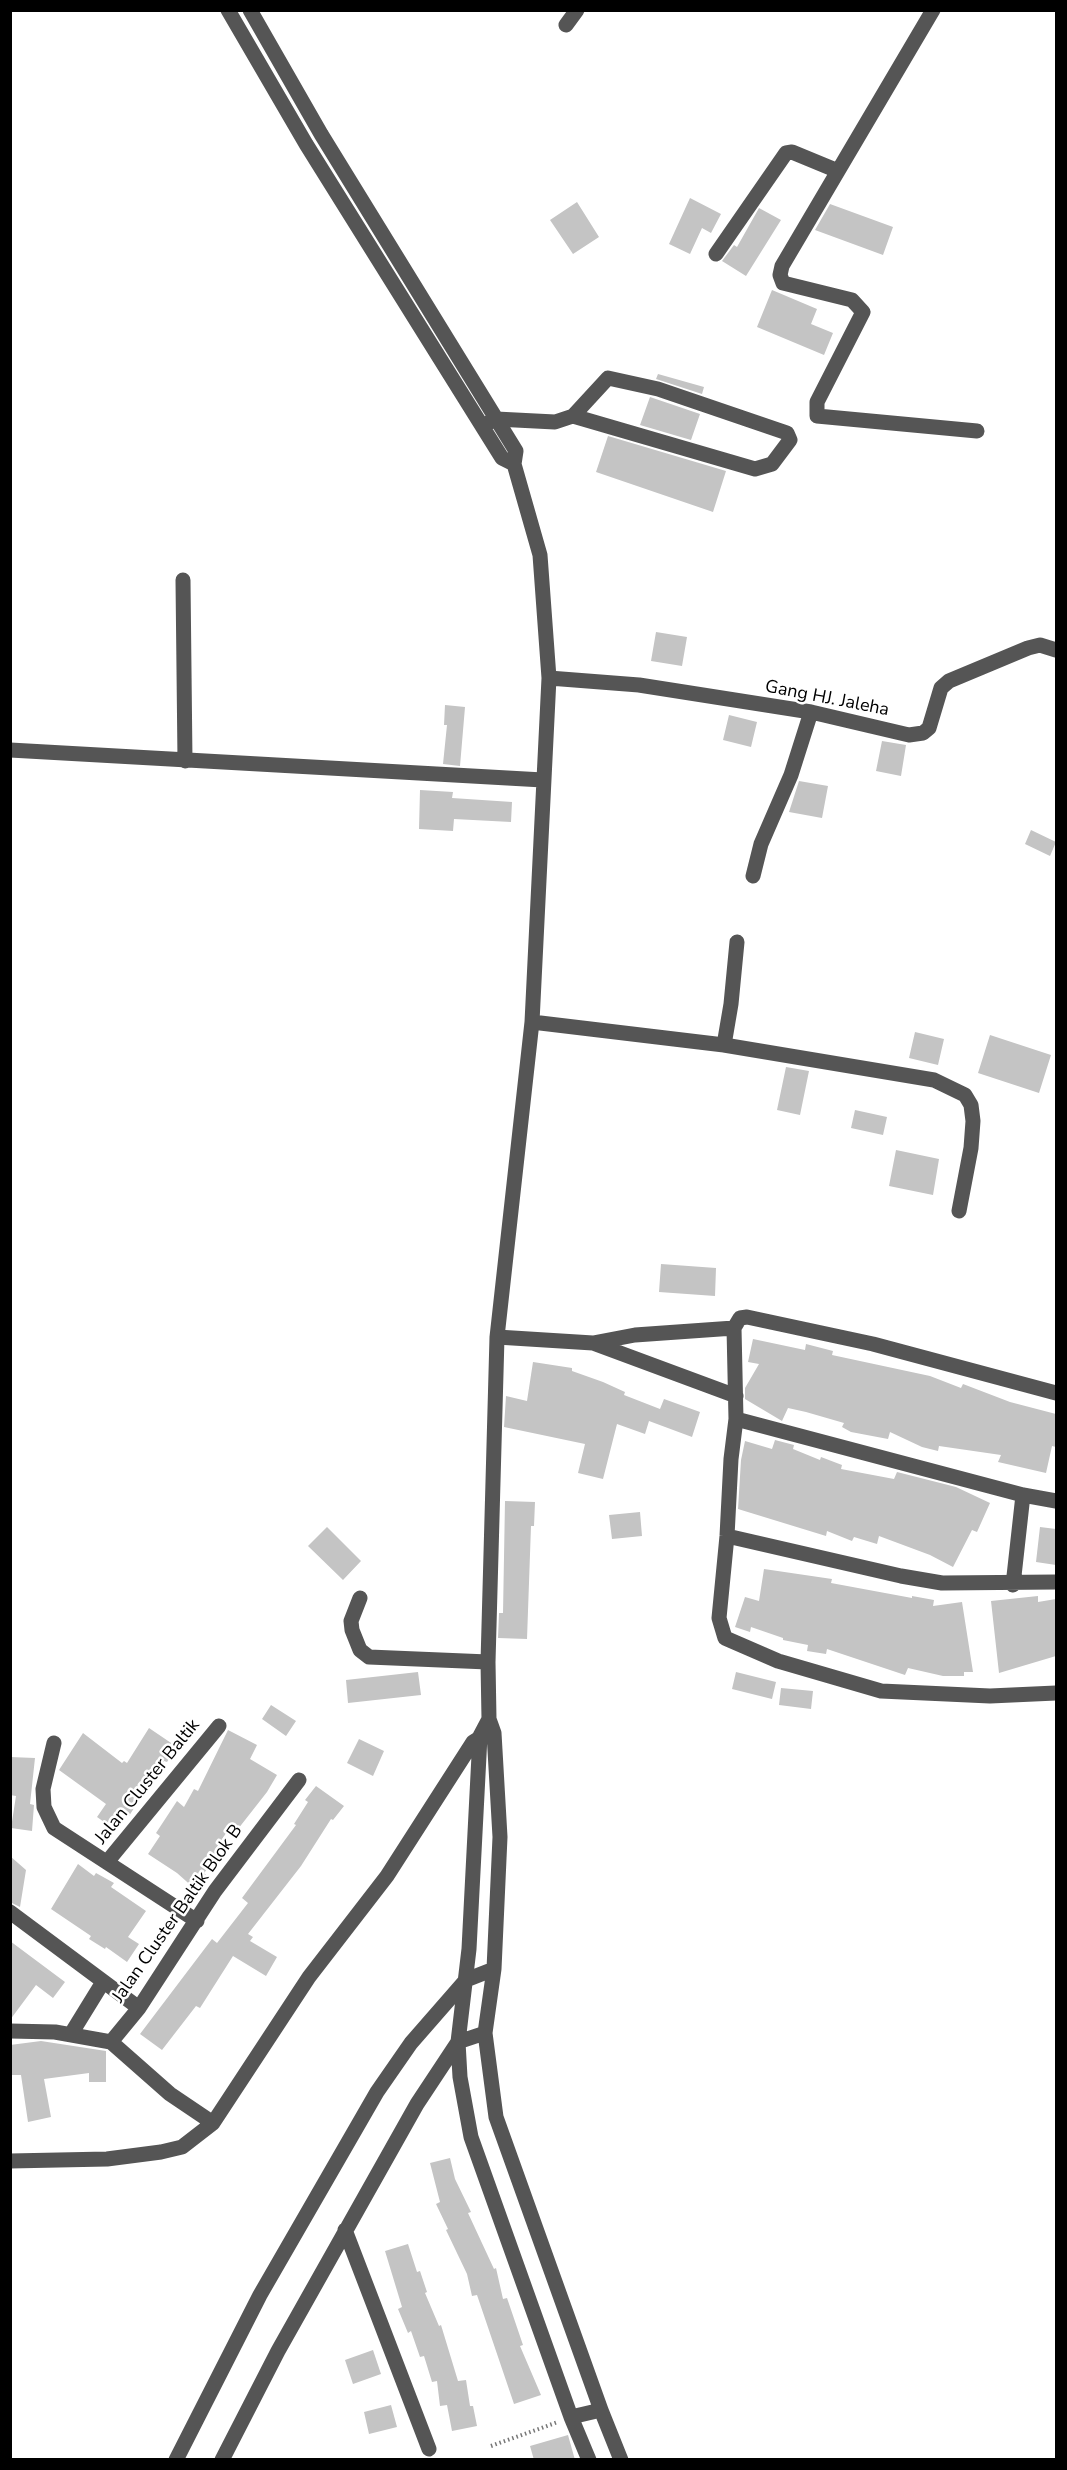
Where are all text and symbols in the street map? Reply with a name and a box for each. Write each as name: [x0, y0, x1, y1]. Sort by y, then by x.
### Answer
street label: Gang HJ. Jaleha: [763, 676, 891, 722]
street label: Jalan Cluster Baltik: [91, 1715, 205, 1849]
street label: Jalan Cluster Baltik Blok B: [108, 1821, 248, 2007]

